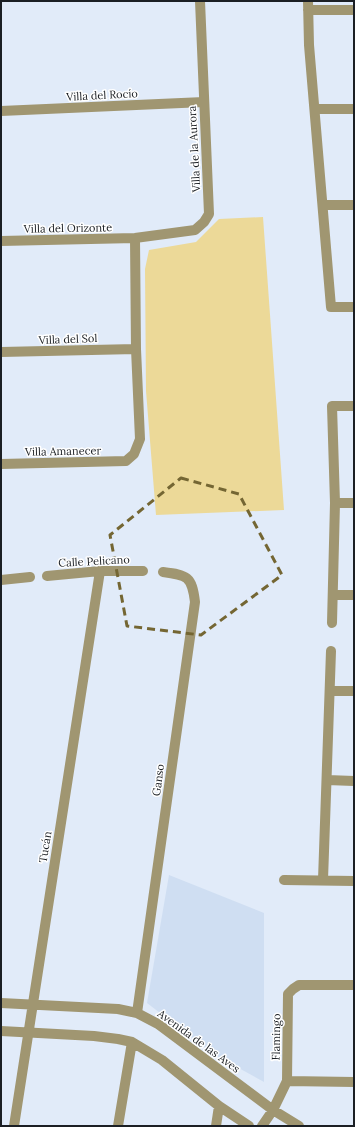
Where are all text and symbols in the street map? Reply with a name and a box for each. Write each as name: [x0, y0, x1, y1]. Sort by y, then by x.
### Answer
street label: Villa del Rocío: [65, 86, 138, 104]
street label: Villa de la Aurora: [185, 105, 203, 194]
street label: Villa del Orizonte: [23, 220, 112, 236]
street label: Villa del Sol: [37, 331, 98, 347]
street label: Villa Amanecer: [24, 443, 101, 459]
street label: Calle Pelicano: [58, 552, 130, 570]
street label: Ganso: [149, 763, 167, 797]
street label: Tucán: [36, 830, 54, 864]
street label: Avenida de las Aves: [154, 1006, 243, 1076]
street label: Flamingo: [269, 1013, 283, 1061]

